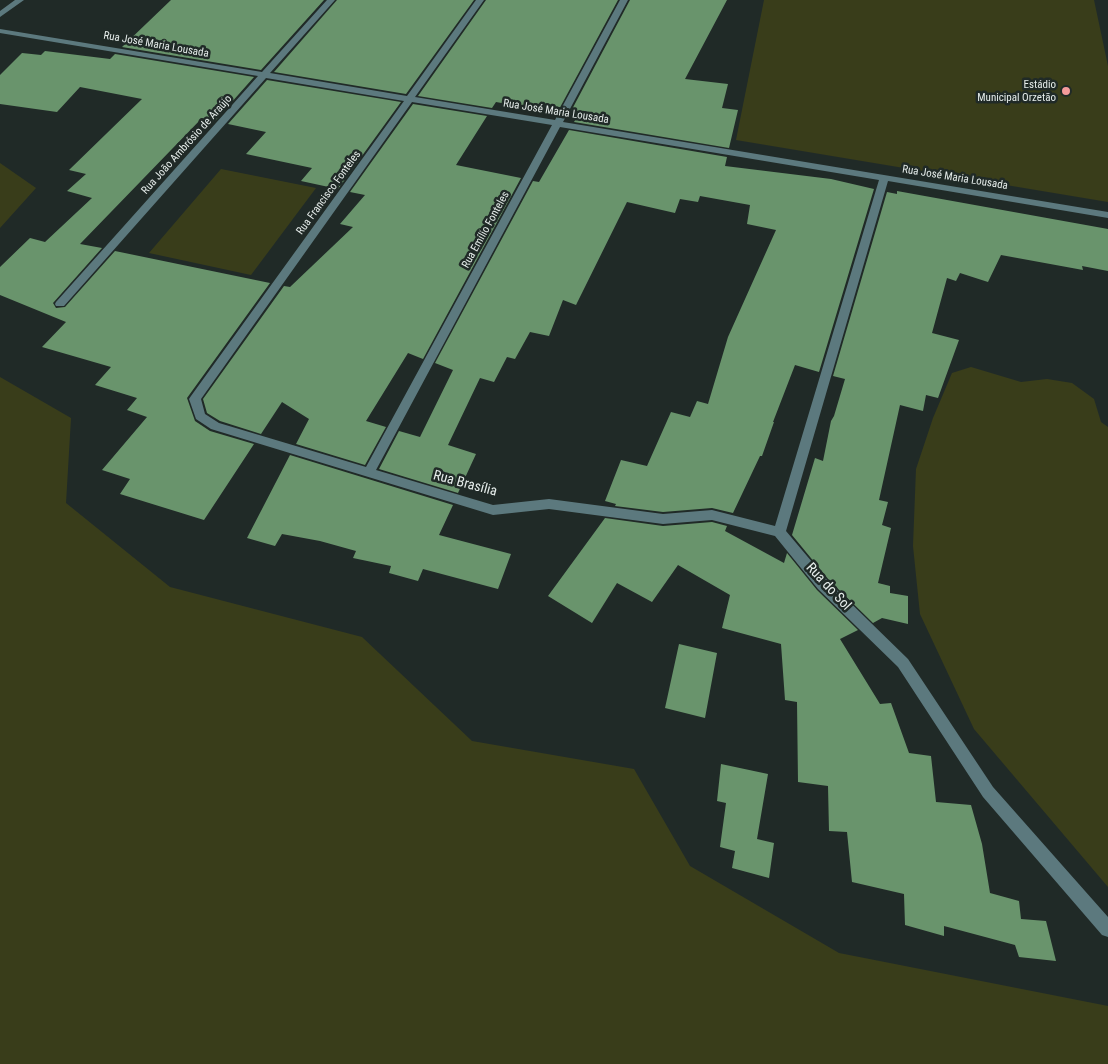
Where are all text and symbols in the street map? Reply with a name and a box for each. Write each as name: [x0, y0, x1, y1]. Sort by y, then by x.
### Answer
street label: Rua José Maria Lousada: [102, 29, 210, 61]
place label: Estádio Municipal Orzetão: [977, 78, 1056, 104]
marker: Estádio Municipal Orzetão: [1060, 85, 1072, 97]
street label: Rua João Ambrósio de Araújo: [139, 93, 235, 197]
street label: Rua José Maria Lousada: [502, 97, 610, 127]
street label: Rua Francisco Fonteles: [294, 148, 364, 238]
street label: Rua José Maria Lousada: [901, 163, 1009, 193]
street label: Rua Emílio Fonteles: [459, 189, 513, 271]
street label: Rua Brasília: [431, 467, 499, 501]
street label: Rua do Sol: [802, 560, 854, 614]

